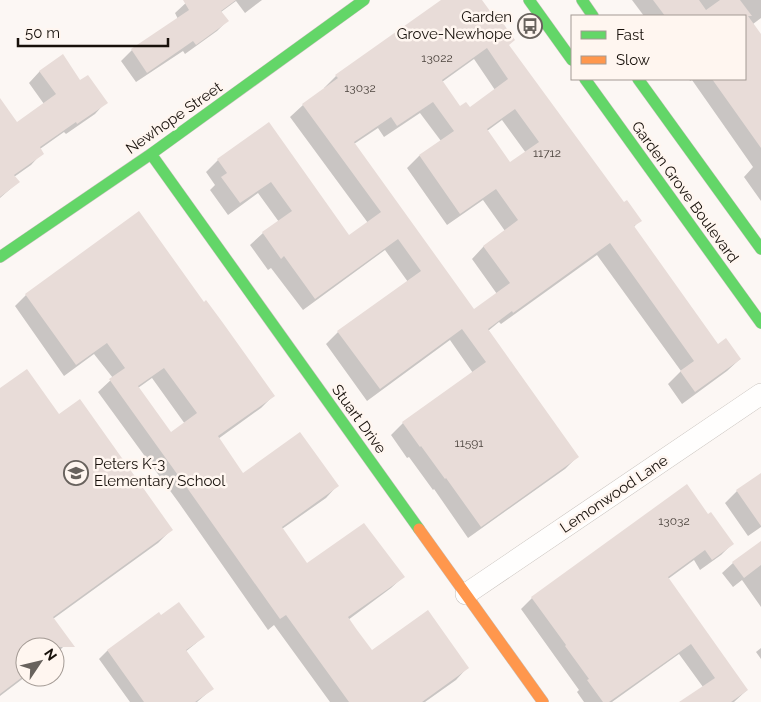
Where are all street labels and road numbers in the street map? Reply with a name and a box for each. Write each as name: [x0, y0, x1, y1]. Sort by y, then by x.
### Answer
street label: Newhope Street: [122, 78, 226, 158]
street label: Garden Grove Boulevard: [628, 118, 742, 266]
street label: Stuart Drive: [328, 381, 390, 457]
street label: Lemonwood Lane: [557, 451, 671, 537]

